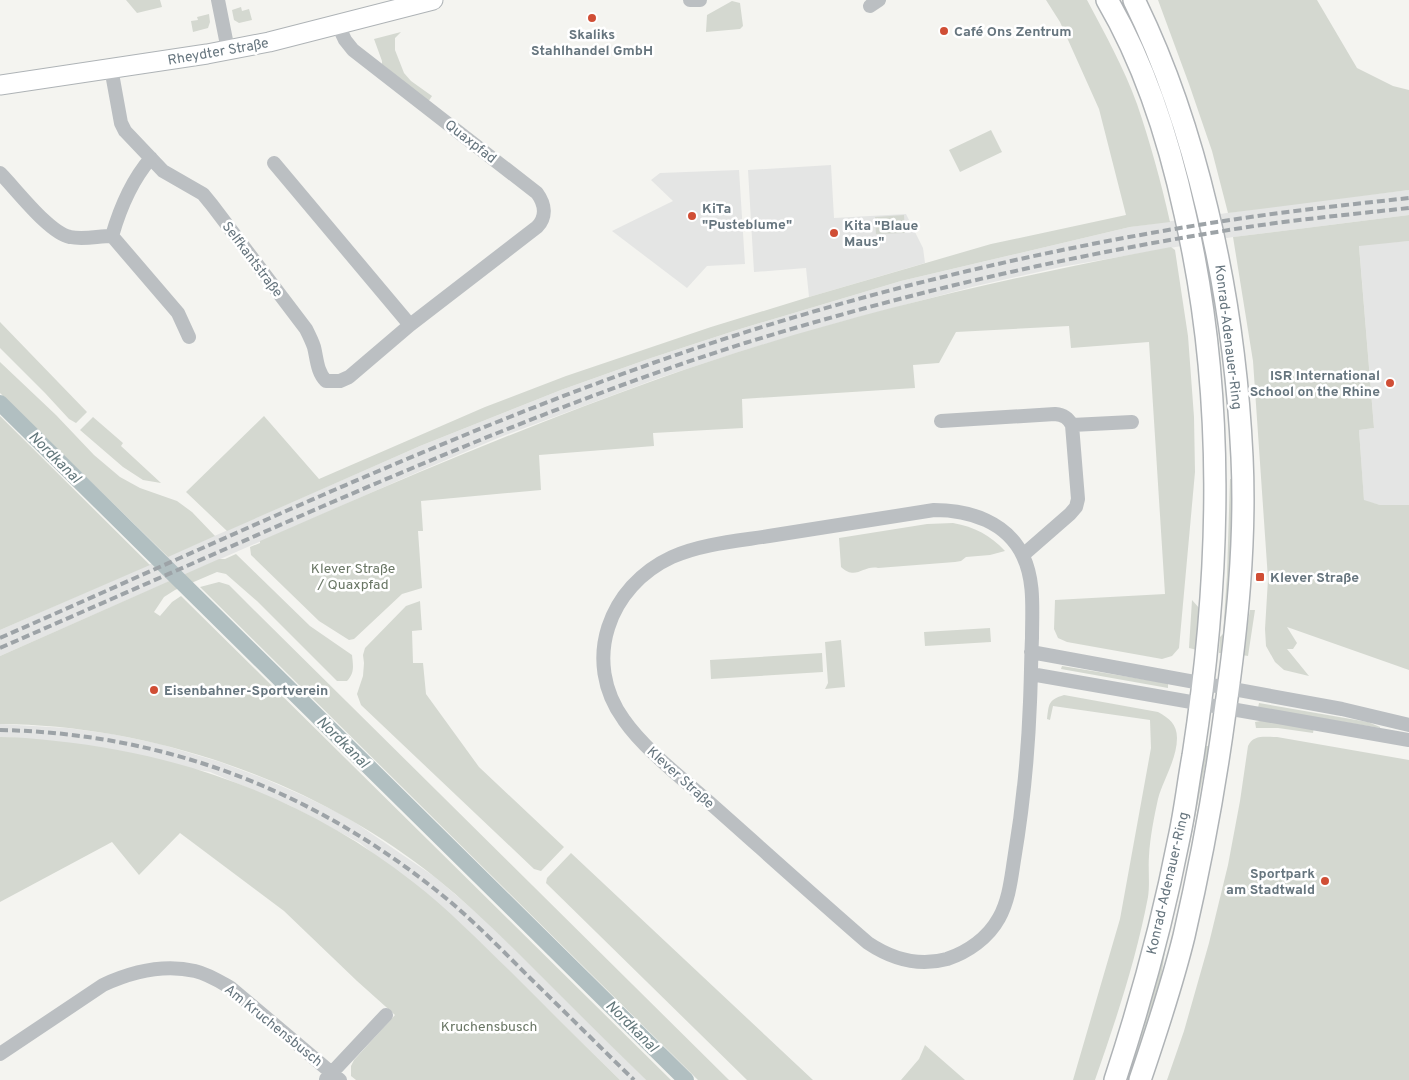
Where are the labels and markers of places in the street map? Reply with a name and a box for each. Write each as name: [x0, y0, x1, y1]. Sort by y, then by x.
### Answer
marker: Skaliks Stahlhandel GmbH: [586, 12, 598, 24]
place label: Café Ons Zentrum: [954, 24, 1072, 41]
marker: Café Ons Zentrum: [938, 25, 950, 37]
place label: Skaliks Stahlhandel GmbH: [531, 27, 653, 60]
place label: KiTa "Pusteblume": [702, 201, 792, 234]
marker: KiTa "Pusteblume": [686, 210, 698, 222]
place label: Kita "Blaue Maus": [844, 218, 918, 251]
marker: Kita "Blaue Maus": [828, 227, 840, 239]
place label: ISR International School on the Rhine: [1250, 368, 1380, 401]
marker: ISR International School on the Rhine: [1384, 377, 1396, 389]
place label: Klever Straße: [1270, 570, 1359, 587]
marker: Klever Straße: [1254, 571, 1266, 583]
place label: Eisenbahner-Sportverein: [164, 683, 328, 700]
marker: Eisenbahner-Sportverein: [148, 684, 160, 696]
place label: Sportpark am Stadtwald: [1226, 866, 1315, 899]
marker: Sportpark am Stadtwald: [1319, 875, 1331, 887]

